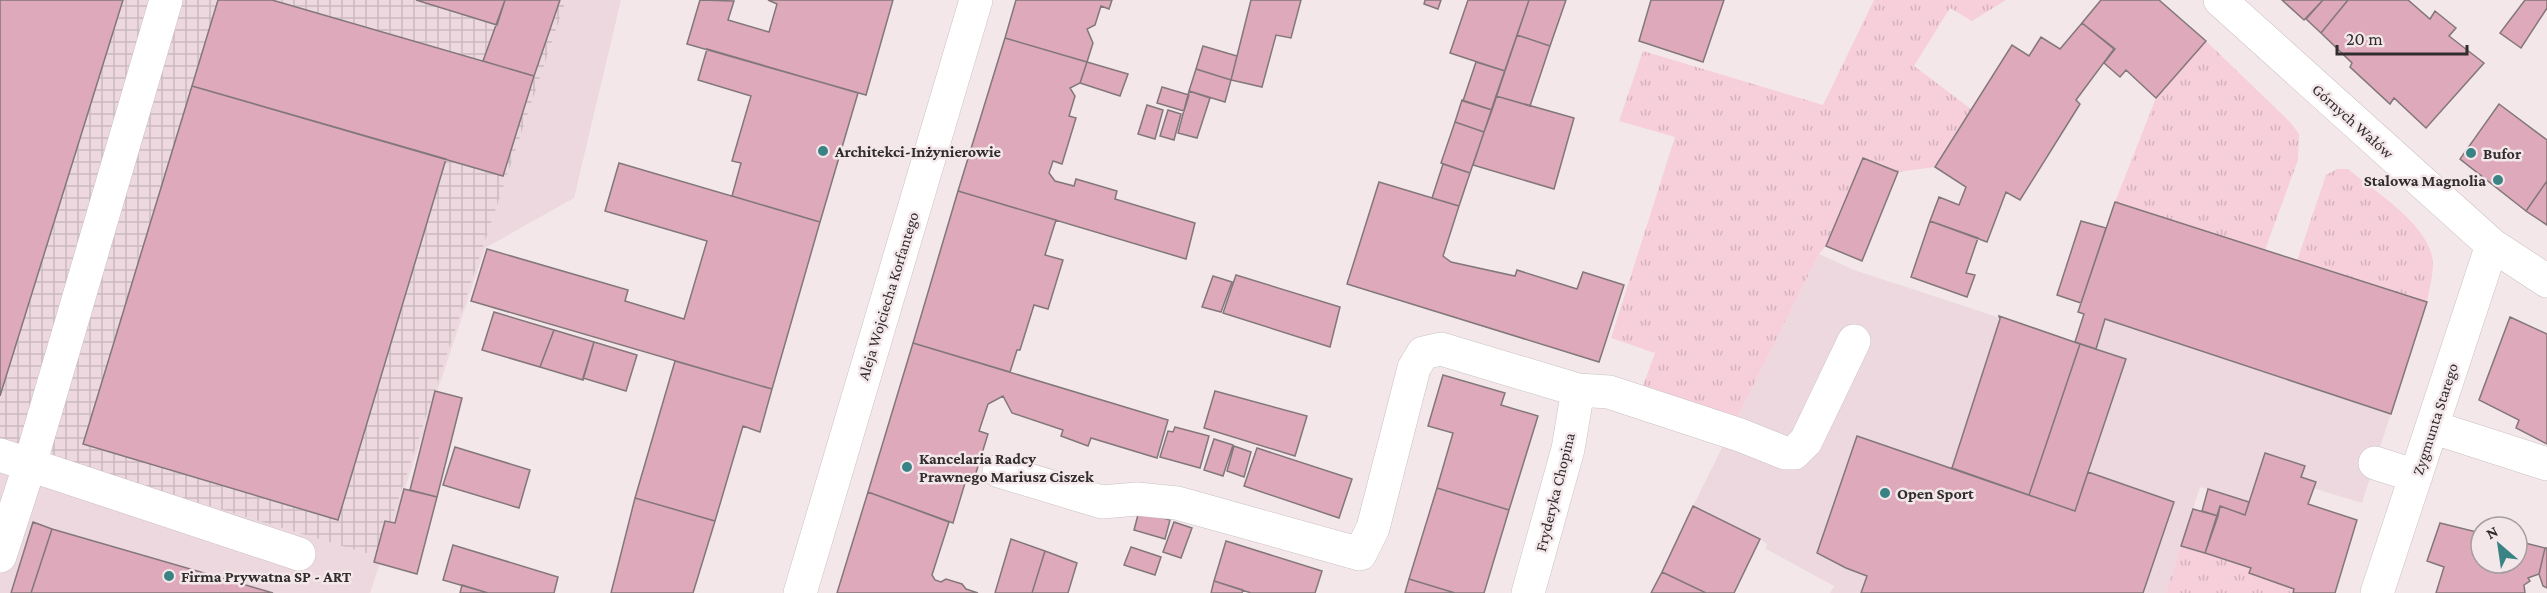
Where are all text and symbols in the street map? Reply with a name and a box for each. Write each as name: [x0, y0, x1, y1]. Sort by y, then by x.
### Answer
scale bar: [2337, 18, 2468, 56]
text: 20 m: [2346, 29, 2383, 49]
street label: Górnych Wałów: [2308, 80, 2397, 163]
place label: Architekci-Inżynierowie: [834, 143, 1002, 160]
marker: Architekci-Inżynierowie: [816, 144, 830, 158]
place label: Bufor: [2483, 145, 2522, 162]
marker: Bufor: [2464, 146, 2478, 160]
place label: Stalowa Magnolia: [2364, 172, 2486, 189]
marker: Stalowa Magnolia: [2491, 173, 2505, 187]
street label: Aleja Wojciecha Korfantego: [854, 210, 923, 383]
street label: Zygmunta Starego: [2409, 361, 2462, 477]
street label: Fryderyka Chopina: [1532, 430, 1579, 553]
place label: Kancelaria Radcy Prawnego Mariusz Ciszek: [919, 450, 1094, 485]
marker: Kancelaria Radcy Prawnego Mariusz Ciszek: [900, 460, 914, 474]
place label: Open Sport: [1897, 485, 1974, 502]
marker: Open Sport: [1878, 486, 1892, 500]
north arrow: [2469, 515, 2529, 575]
text: N: [2483, 522, 2501, 542]
place label: Firma Prywatna SP - ART: [181, 568, 352, 585]
marker: Firma Prywatna SP - ART: [162, 569, 176, 583]

